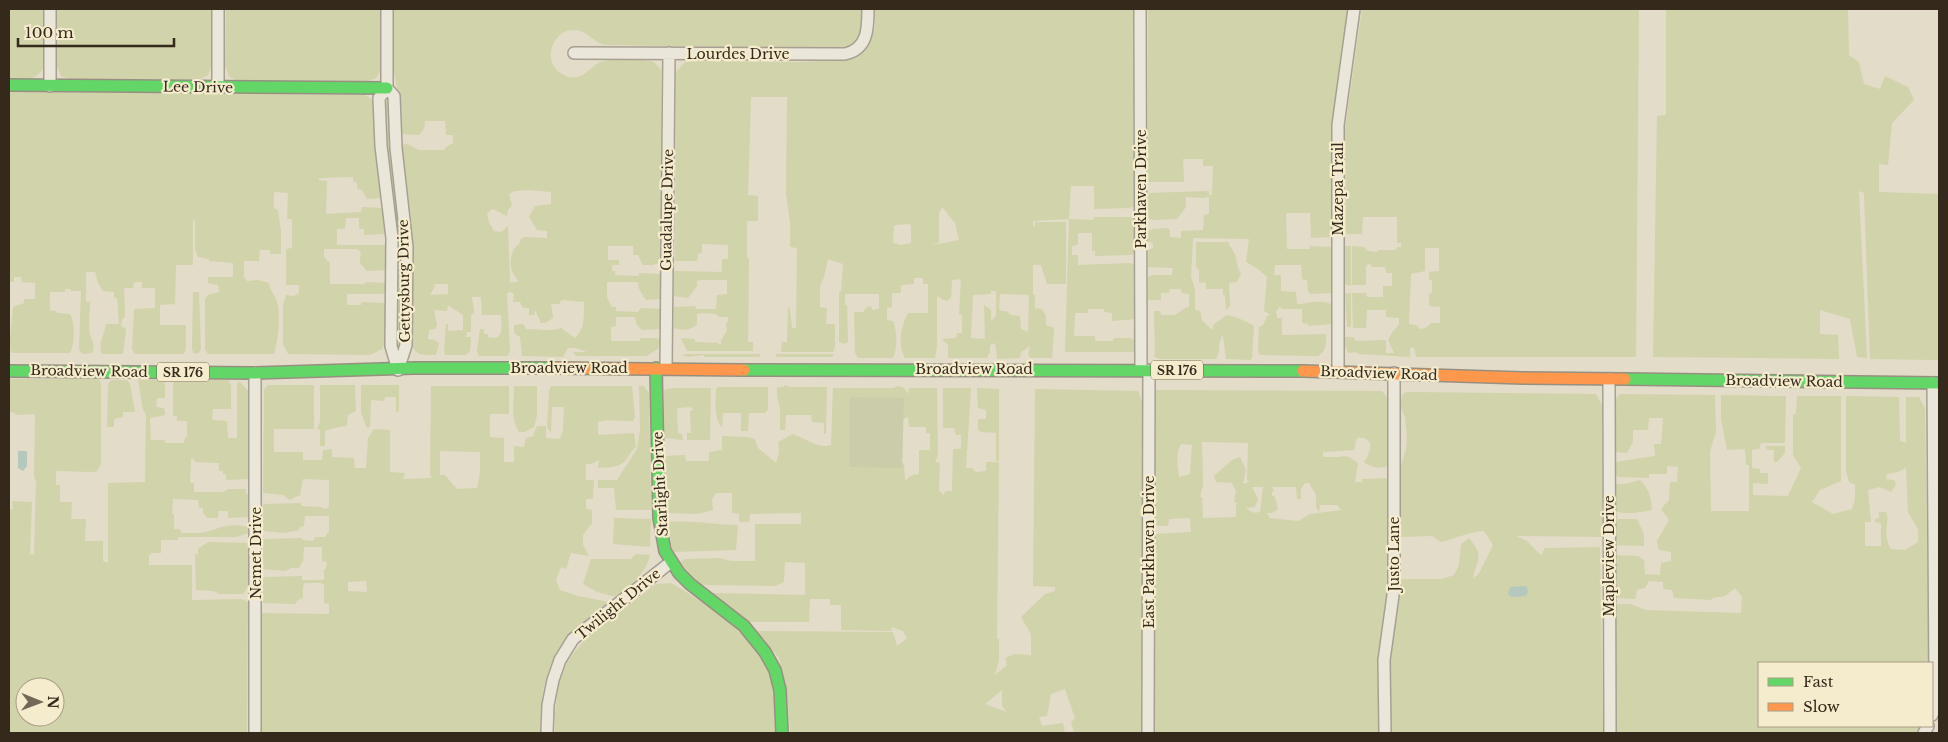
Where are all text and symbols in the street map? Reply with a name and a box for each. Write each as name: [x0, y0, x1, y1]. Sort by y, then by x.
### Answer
scale bar: [18, 15, 174, 47]
text: 100 m: [25, 23, 74, 42]
street label: Lourdes Drive: [686, 45, 790, 63]
street label: Lee Drive: [163, 77, 233, 97]
street label: Parkhaven Drive: [1132, 129, 1150, 249]
street label: Mazepa Trail: [1329, 142, 1347, 236]
street label: Guadalupe Drive: [657, 149, 677, 271]
street label: Gettysburg Drive: [394, 219, 414, 343]
street label: Broadview Road: [510, 359, 628, 377]
street label: Broadview Road: [915, 360, 1033, 378]
road number: SR 176: [1151, 360, 1203, 380]
street label: Broadview Road: [30, 361, 148, 381]
road number: SR 176: [157, 362, 209, 382]
street label: Broadview Road: [1320, 362, 1439, 384]
street label: Broadview Road: [1725, 371, 1843, 391]
street label: Starlight Drive: [648, 431, 672, 537]
street label: East Parkhaven Drive: [1140, 475, 1158, 629]
street label: Mapleview Drive: [1600, 495, 1618, 617]
street label: Nemet Drive: [247, 507, 265, 599]
street label: Justo Lane: [1385, 516, 1403, 594]
street label: Twilight Drive: [572, 564, 664, 644]
legend: [1758, 662, 1933, 727]
text: Fast: [1803, 672, 1834, 691]
north arrow: [15, 677, 65, 727]
text: N: [44, 695, 62, 709]
text: Slow: [1803, 697, 1840, 716]

